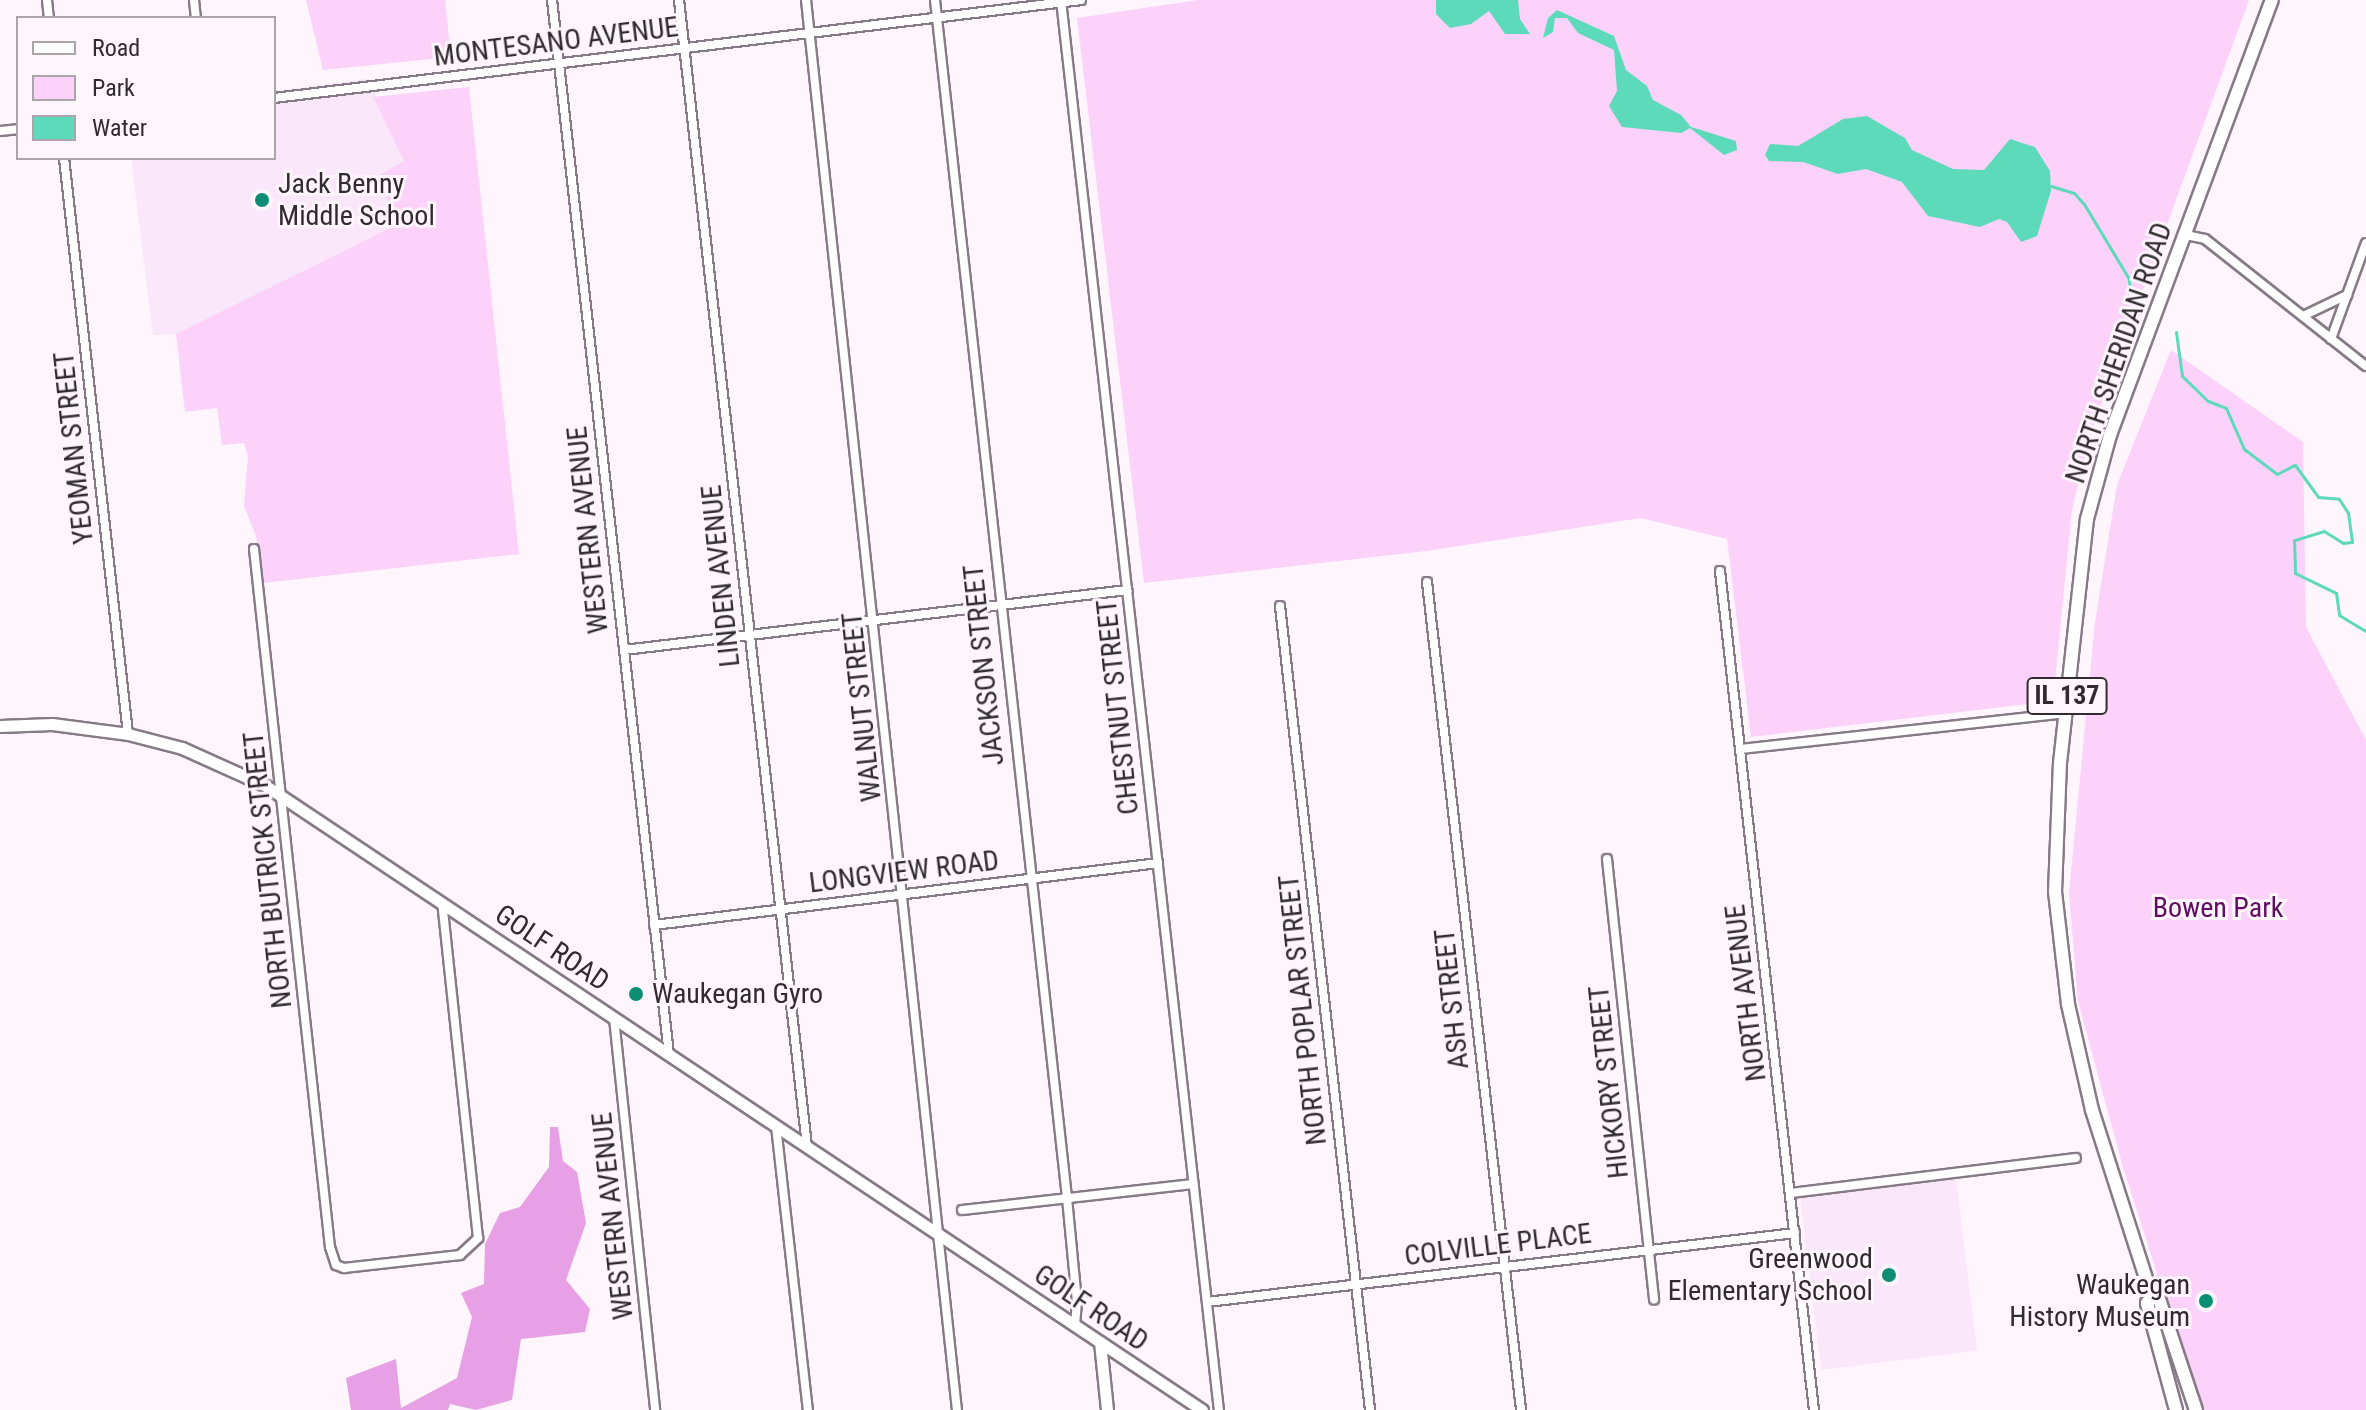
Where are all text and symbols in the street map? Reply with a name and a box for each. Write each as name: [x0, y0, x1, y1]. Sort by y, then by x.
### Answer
street label: MONTESANO AVENUE: [432, 10, 680, 74]
legend: [16, 16, 276, 160]
text: Road: [92, 34, 140, 62]
text: Park: [92, 74, 135, 102]
text: Water: [92, 114, 147, 142]
place label: Jack Benny Middle School: [278, 167, 435, 233]
marker: Jack Benny Middle School: [253, 191, 271, 209]
street label: NORTH SHERIDAN ROAD: [2059, 218, 2179, 488]
street label: YEOMAN STREET: [47, 350, 101, 546]
street label: WESTERN AVENUE: [560, 425, 616, 635]
street label: LINDEN AVENUE: [695, 483, 747, 669]
street label: JACKSON STREET: [957, 563, 1011, 767]
street label: CHESTNUT STREET: [1090, 597, 1146, 817]
street label: WALNUT STREET: [835, 610, 889, 804]
road number: IL 137: [2025, 674, 2109, 718]
street label: NORTH BUTRICK STREET: [237, 730, 299, 1010]
street label: LONGVIEW ROAD: [807, 844, 1001, 900]
street label: NORTH POPLAR STREET: [1272, 873, 1334, 1147]
park label: Bowen Park: [2153, 891, 2283, 925]
street label: GOLF ROAD: [489, 898, 615, 998]
street label: NORTH AVENUE: [1718, 903, 1774, 1083]
street label: ASH STREET: [1428, 927, 1476, 1071]
place label: Waukegan Gyro: [652, 977, 823, 1011]
street label: HICKORY STREET: [1582, 984, 1636, 1180]
marker: Waukegan Gyro: [627, 985, 645, 1003]
street label: WESTERN AVENUE: [585, 1111, 641, 1321]
street label: COLVILLE PLACE: [1403, 1217, 1593, 1273]
place label: Greenwood Elementary School: [1668, 1242, 1873, 1308]
street label: GOLF ROAD: [1028, 1258, 1154, 1358]
marker: Greenwood Elementary School: [1880, 1266, 1898, 1284]
place label: Waukegan History Museum: [2009, 1268, 2190, 1334]
marker: Waukegan History Museum: [2197, 1292, 2215, 1310]

